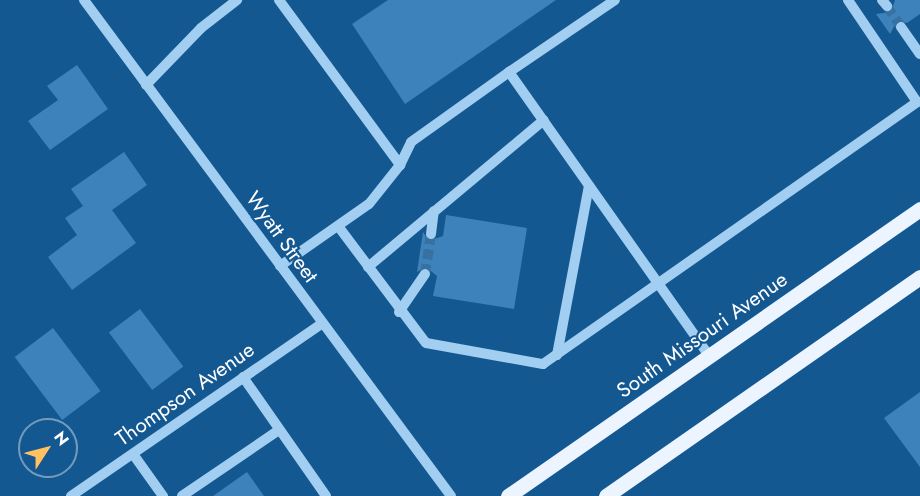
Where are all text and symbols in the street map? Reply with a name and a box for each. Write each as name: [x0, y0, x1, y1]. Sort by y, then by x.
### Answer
street label: Wyatt Street: [240, 186, 324, 288]
street label: South Missouri Avenue: [612, 267, 792, 403]
street label: Thompson Avenue: [111, 337, 259, 451]
north arrow: [18, 418, 78, 478]
text: N: [48, 426, 74, 450]

